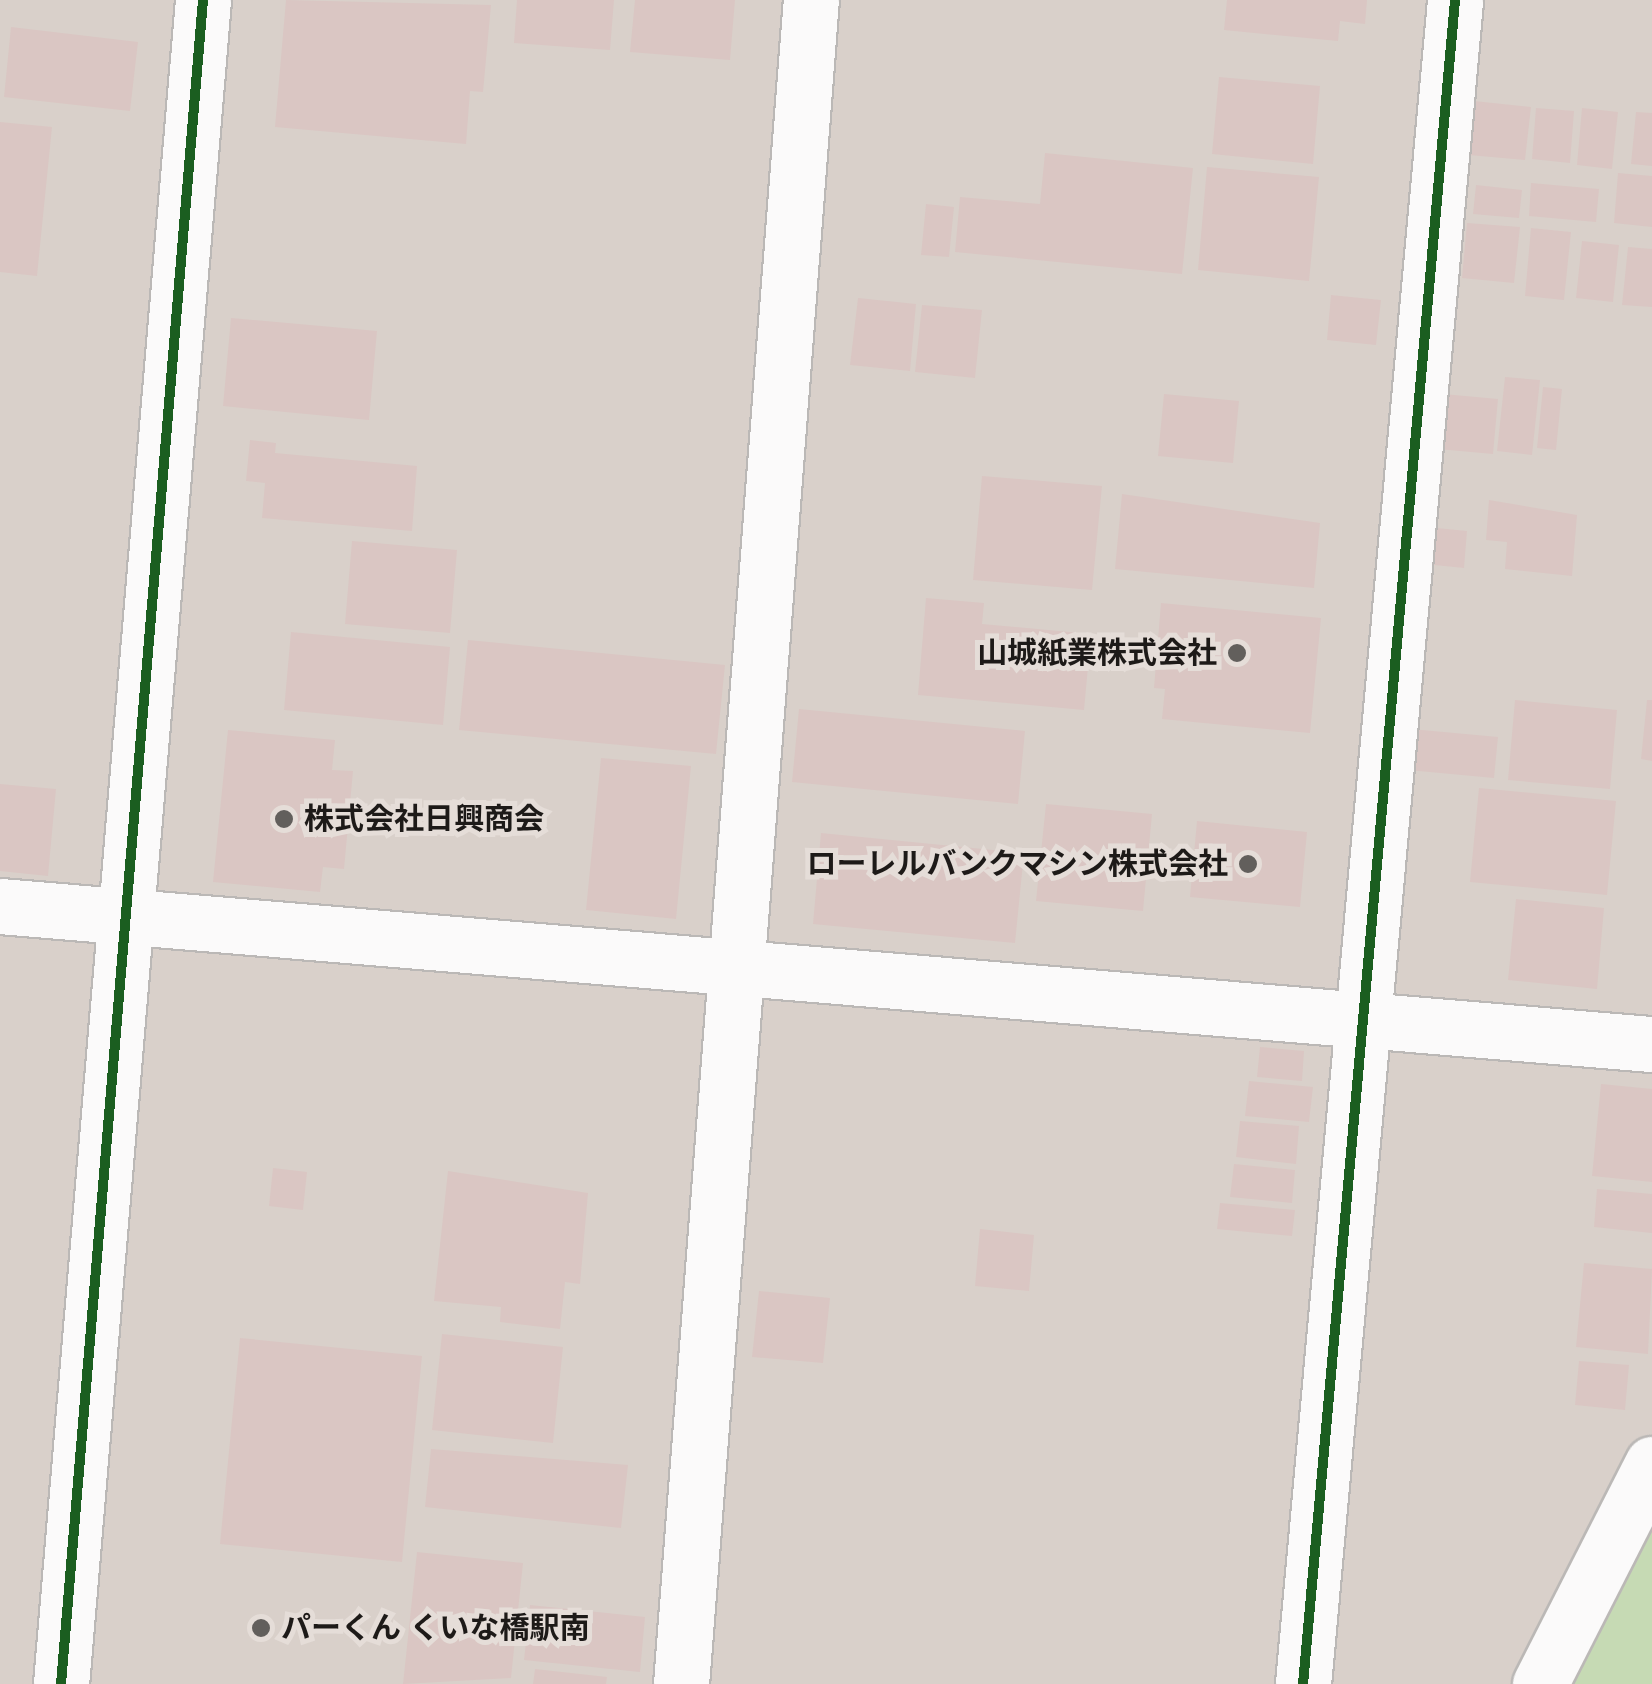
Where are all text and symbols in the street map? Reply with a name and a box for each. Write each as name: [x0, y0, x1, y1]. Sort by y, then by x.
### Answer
place label: 山城紙業株式会社: [977, 635, 1217, 671]
marker: 山城紙業株式会社: [1226, 642, 1248, 664]
place label: 株式会社日興商会: [304, 801, 544, 837]
marker: 株式会社日興商会: [273, 808, 295, 830]
place label: ローレルバンクマシン株式会社: [808, 846, 1228, 882]
marker: ローレルバンクマシン株式会社: [1237, 853, 1259, 875]
place label: パーくん くいな橋駅南: [281, 1610, 590, 1646]
marker: パーくん くいな橋駅南: [250, 1617, 272, 1639]

